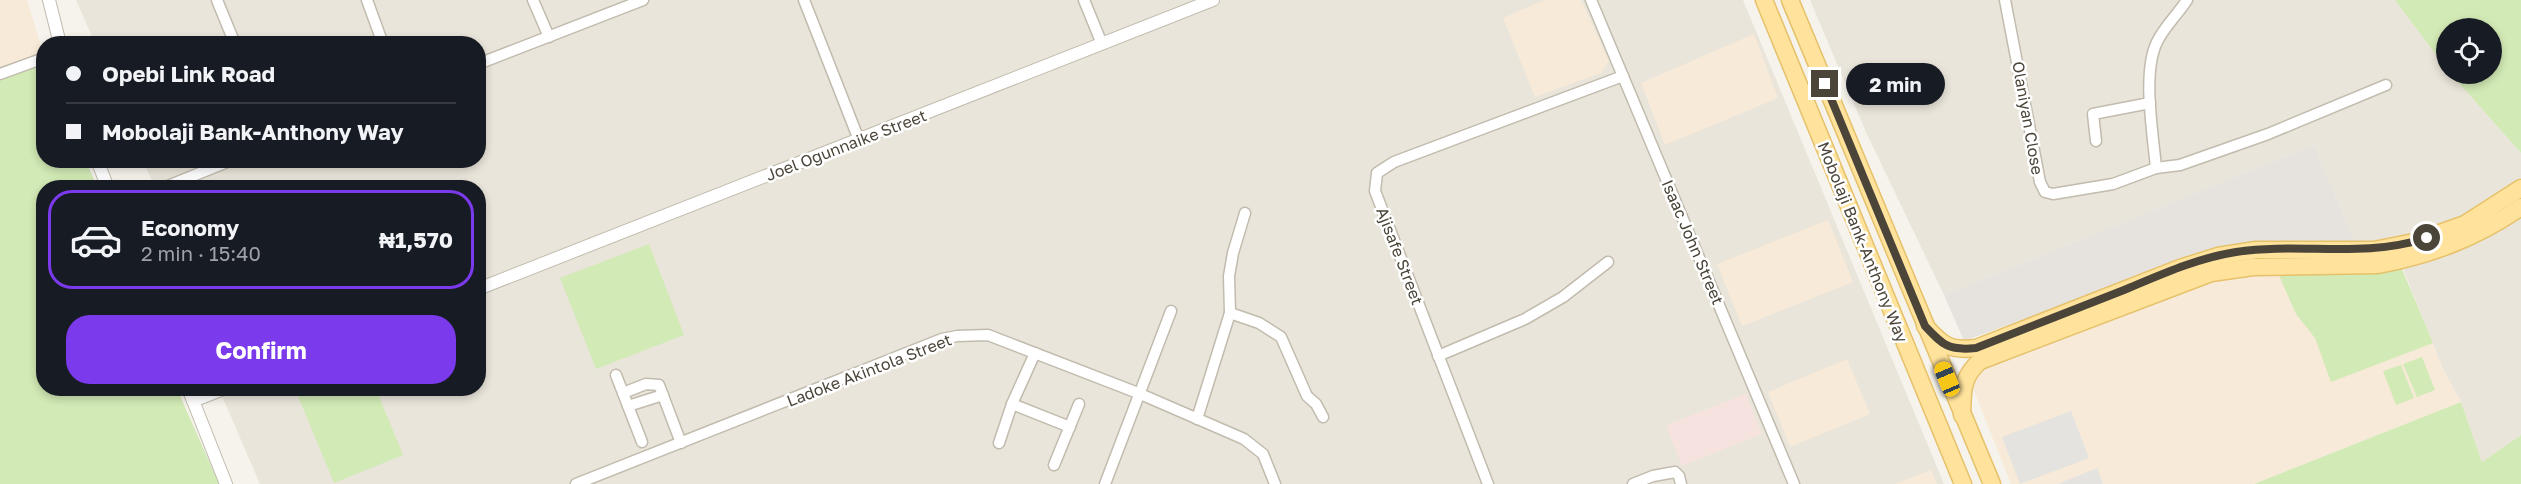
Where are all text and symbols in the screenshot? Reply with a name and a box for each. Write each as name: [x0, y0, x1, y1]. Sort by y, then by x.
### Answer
map controls: [2436, 18, 2502, 84]
button: locate: [2436, 18, 2502, 84]
text: Opebi Link Road: [102, 60, 275, 87]
street label: Olaniyan Close: [2008, 60, 2048, 176]
callout: 2 min: [1846, 63, 1945, 105]
route end: [1811, 70, 1838, 97]
text: 2 min: [1869, 72, 1922, 96]
street label: Joel Ogunnaike Street: [763, 105, 929, 185]
text: Mobolaji Bank-Anthony Way: [102, 118, 404, 145]
street label: Mobolaji Bank-Anthony Way: [1814, 139, 1913, 345]
street label: Isaac John Street: [1658, 176, 1728, 308]
street label: Ajisafe Street: [1372, 204, 1428, 308]
icon: car: [69, 213, 123, 267]
text: Economy: [141, 214, 239, 241]
route start: [2413, 224, 2440, 251]
text: ₦1,570: [379, 226, 453, 253]
text: 2 min · 15:40: [141, 241, 261, 265]
button: Confirm: [66, 315, 456, 384]
street label: Ladoke Akintola Street: [784, 329, 954, 411]
car: [1932, 359, 1962, 399]

